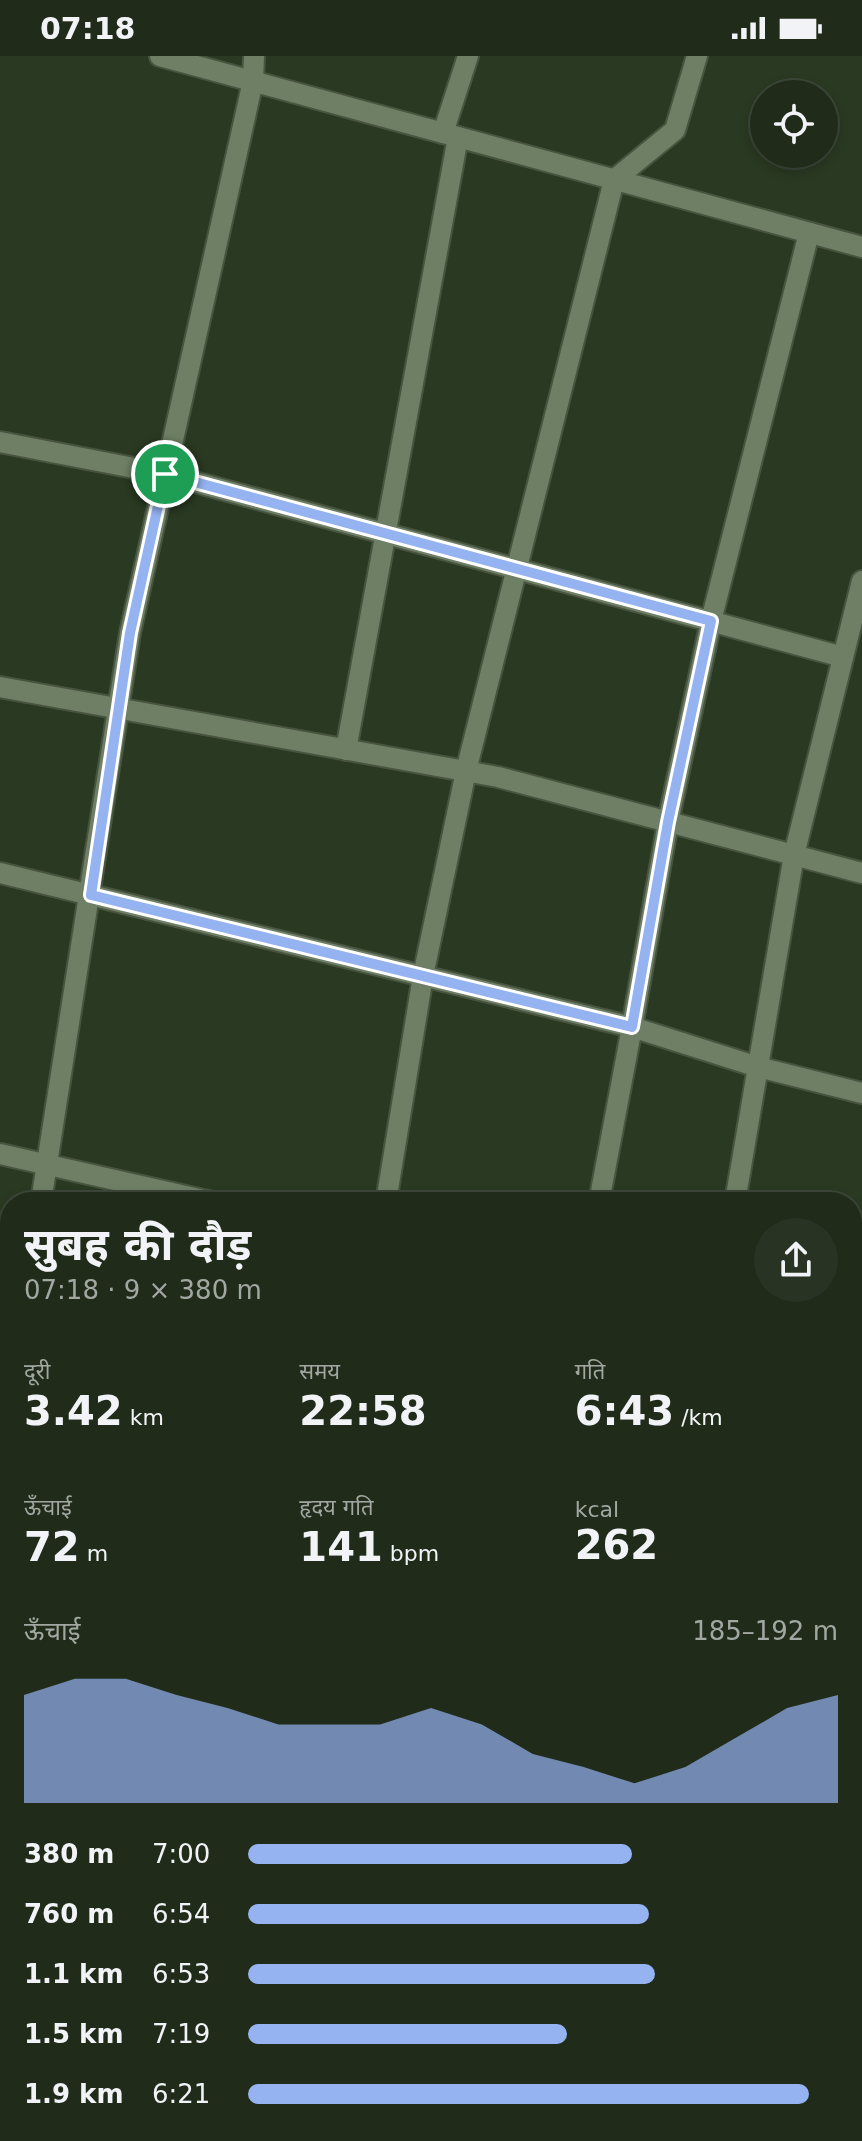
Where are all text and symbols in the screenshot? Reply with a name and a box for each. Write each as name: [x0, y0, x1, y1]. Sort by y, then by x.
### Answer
text: 07:18: [40, 11, 136, 46]
map controls: [750, 80, 838, 168]
button: locate: [750, 80, 838, 168]
pin: [131, 440, 199, 508]
icon: arrive: [143, 452, 187, 496]
button: share: [754, 1218, 838, 1302]
text: सुबह की दौड़: [24, 1219, 251, 1270]
text: 07:18 · 9 × 380 m: [24, 1275, 262, 1305]
text: दूरी: [24, 1359, 50, 1384]
text: समय: [299, 1359, 340, 1384]
text: गति: [575, 1359, 605, 1384]
text: 3.42: [24, 1388, 123, 1434]
text: 22:58: [299, 1388, 427, 1434]
text: 6:43: [575, 1388, 674, 1434]
text: km: [123, 1405, 164, 1430]
text: /km: [674, 1405, 723, 1430]
text: ऊँचाई: [24, 1495, 72, 1520]
text: हृदय गति: [299, 1495, 374, 1520]
text: kcal: [575, 1497, 619, 1522]
text: 262: [575, 1522, 658, 1568]
text: 72: [24, 1524, 80, 1570]
text: 141: [299, 1524, 383, 1570]
text: m: [80, 1541, 108, 1566]
text: bpm: [383, 1541, 439, 1566]
text: ऊँचाई: [24, 1616, 80, 1646]
text: 185–192 m: [692, 1616, 838, 1646]
text: 380 m: [24, 1839, 114, 1869]
text: 7:00: [152, 1839, 210, 1869]
text: 760 m: [24, 1899, 114, 1929]
text: 6:54: [152, 1899, 210, 1929]
text: 1.1 km: [24, 1959, 124, 1989]
text: 6:53: [152, 1959, 210, 1989]
text: 1.5 km: [24, 2019, 124, 2049]
text: 7:19: [152, 2019, 210, 2049]
text: 1.9 km: [24, 2079, 124, 2109]
text: 6:21: [152, 2079, 210, 2109]

